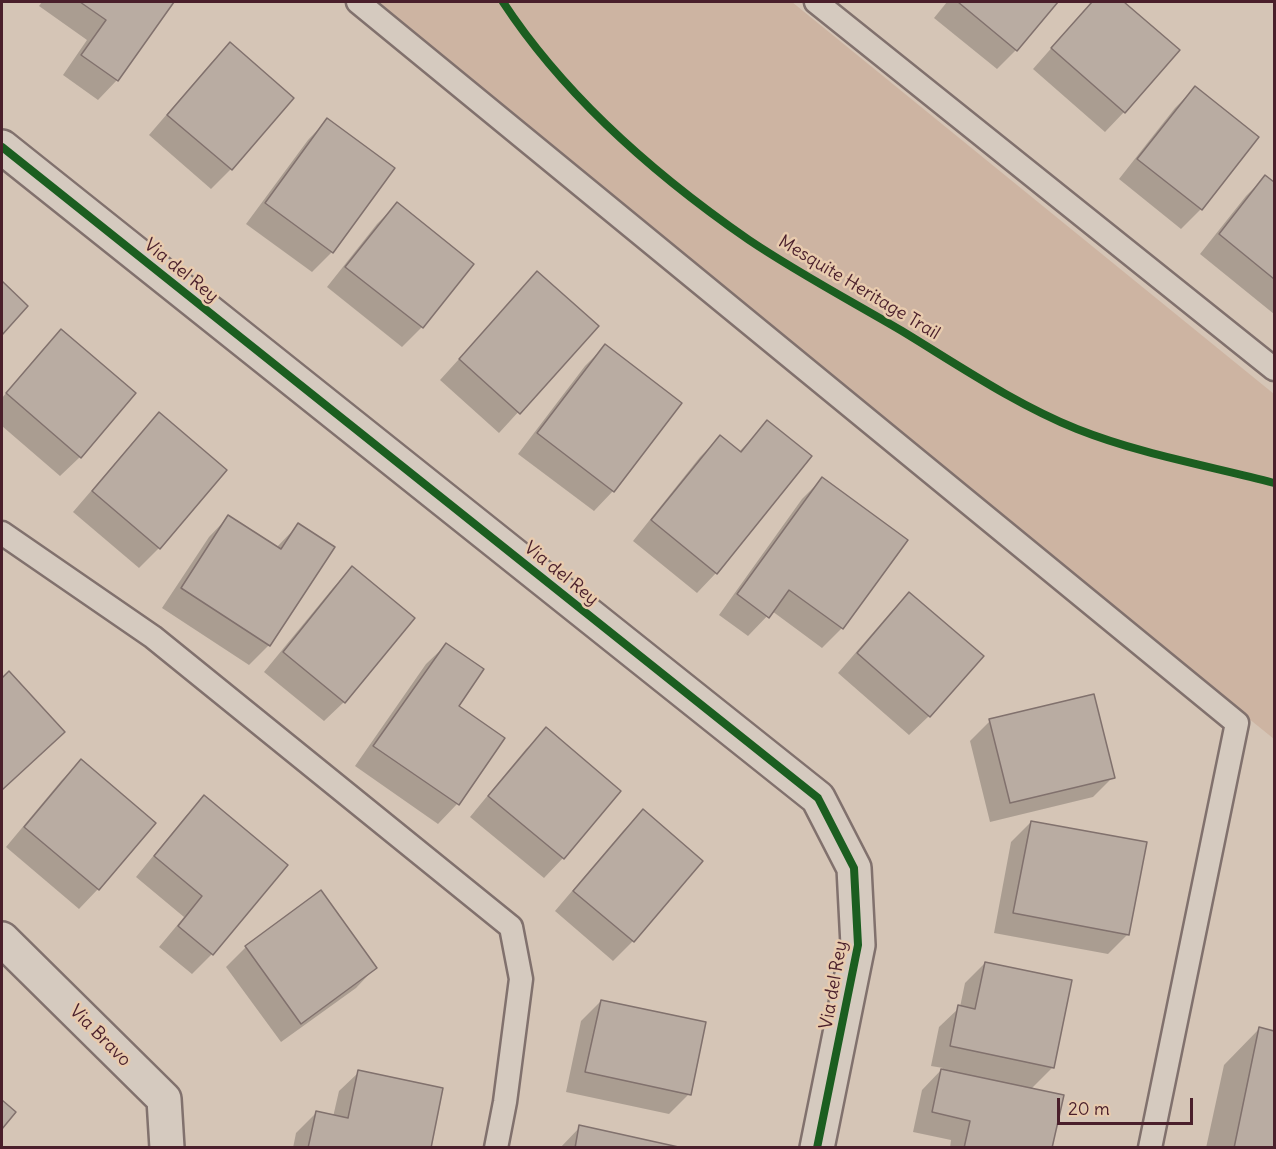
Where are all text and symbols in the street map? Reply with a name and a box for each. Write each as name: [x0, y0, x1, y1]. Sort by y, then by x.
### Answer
street label: Mesquite Heritage Trail: [774, 231, 944, 345]
street label: Via del Rey: [139, 234, 223, 308]
street label: Via del Rey: [519, 537, 603, 611]
street label: Via del Rey: [816, 939, 852, 1031]
street label: Via Bravo: [65, 1001, 135, 1071]
scale bar: [1060, 1086, 1196, 1124]
text: 20 m: [1068, 1097, 1110, 1120]

